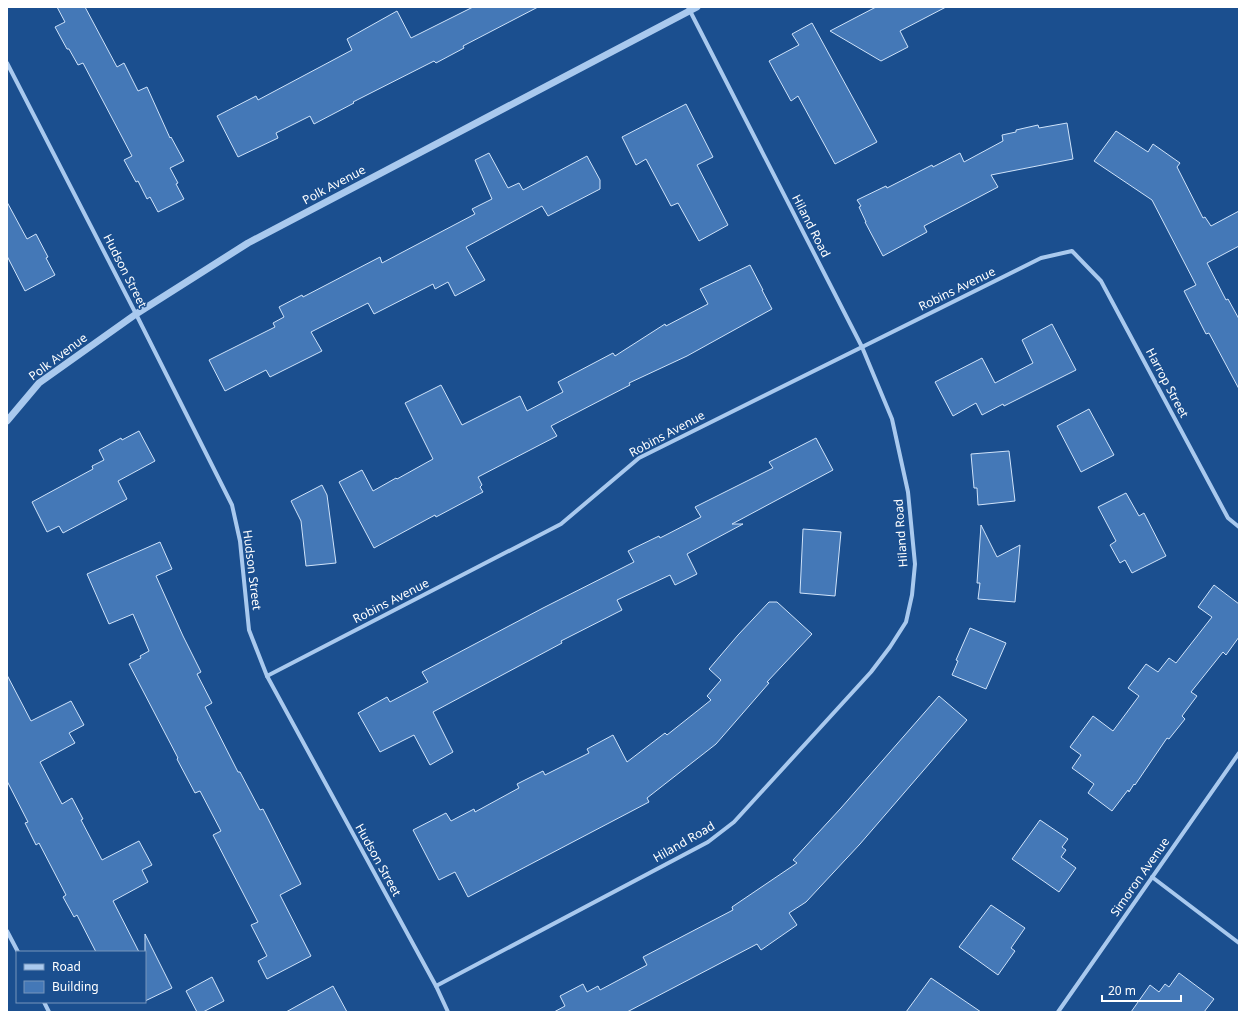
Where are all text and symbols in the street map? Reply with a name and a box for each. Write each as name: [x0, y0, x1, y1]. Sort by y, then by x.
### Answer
street label: Polk Avenue: [299, 161, 369, 208]
street label: Hiland Road: [788, 191, 835, 260]
street label: Hudson Street: [100, 231, 152, 311]
street label: Robins Avenue: [915, 262, 998, 315]
street label: Polk Avenue: [25, 329, 91, 384]
street label: Harrop Street: [1142, 345, 1193, 421]
street label: Robins Avenue: [626, 406, 708, 461]
street label: Hiland Road: [890, 498, 911, 568]
street label: Hudson Street: [239, 529, 266, 612]
street label: Robins Avenue: [350, 574, 432, 627]
street label: Hiland Road: [650, 817, 718, 866]
street label: Hudson Street: [351, 820, 406, 900]
street label: Simoron Avenue: [1106, 834, 1173, 920]
legend: [16, 951, 146, 1003]
text: Road: [52, 958, 81, 975]
scale bar: [1102, 977, 1181, 1003]
text: Building: [52, 978, 99, 995]
text: 20 m: [1108, 982, 1136, 999]

